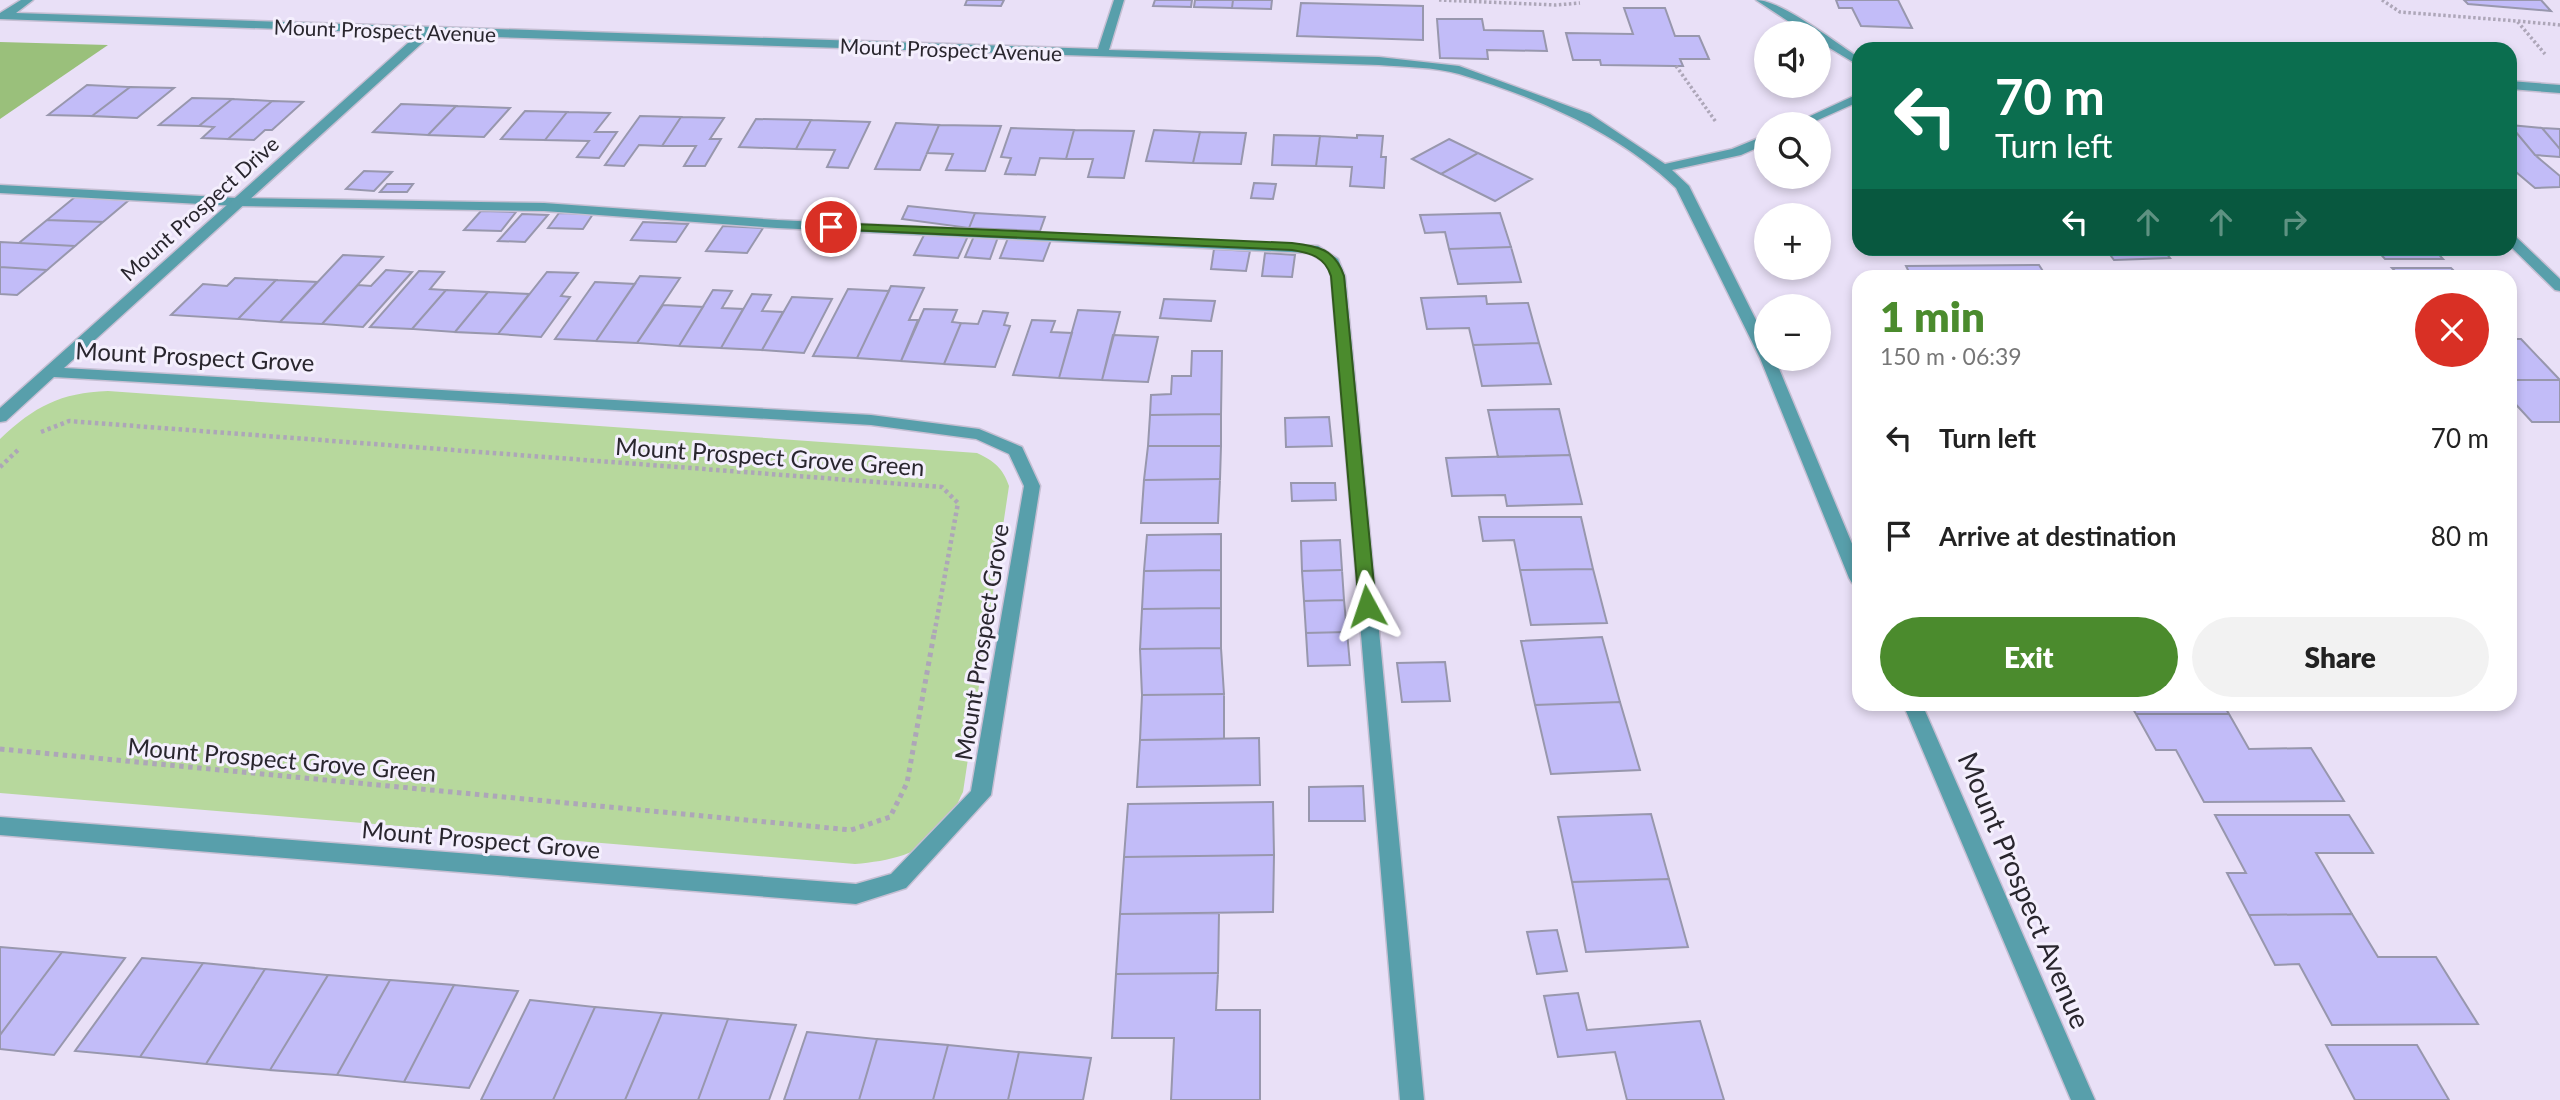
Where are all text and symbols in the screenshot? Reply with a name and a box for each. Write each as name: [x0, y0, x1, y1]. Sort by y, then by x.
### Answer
street label: Mount Prospect Avenue: [273, 14, 497, 46]
map controls: [1754, 21, 1831, 371]
button: sound: [1754, 21, 1831, 98]
street label: Mount Prospect Avenue: [839, 33, 1063, 65]
text: 70 m: [1995, 67, 2105, 125]
icon: left: [1880, 70, 1971, 161]
button: search: [1754, 112, 1831, 189]
text: Turn left: [1995, 126, 2112, 165]
street label: Mount Prospect Drive: [115, 131, 283, 285]
pin: [801, 197, 861, 257]
button: +: [1754, 203, 1831, 280]
icon: left: [2056, 203, 2094, 241]
icon: ahead: [2129, 203, 2167, 241]
icon: ahead: [2202, 203, 2240, 241]
icon: right: [2275, 203, 2313, 241]
icon: arrive: [812, 208, 850, 246]
text: 1 min: [1880, 291, 1985, 341]
button: close: [2415, 293, 2489, 367]
button: −: [1754, 294, 1831, 371]
street label: Mount Prospect Grove: [75, 335, 315, 377]
text: 150 m · 06:39: [1880, 342, 2022, 370]
icon: left: [1880, 419, 1918, 457]
text: Turn left: [1939, 422, 2036, 454]
text: 70 m: [2431, 422, 2489, 454]
street label: Mount Prospect Grove Green: [615, 431, 925, 481]
icon: arrive: [1880, 517, 1918, 555]
text: Arrive at destination: [1939, 520, 2176, 552]
text: 80 m: [2431, 520, 2489, 552]
street label: Mount Prospect Grove: [948, 522, 1014, 762]
position arrow: [1330, 569, 1404, 643]
button: Exit: [1880, 617, 2178, 697]
button: Share: [2192, 617, 2489, 697]
street label: Mount Prospect Grove Green: [126, 731, 438, 787]
street label: Mount Prospect Avenue: [1951, 747, 2099, 1033]
street label: Mount Prospect Grove: [361, 814, 601, 864]

